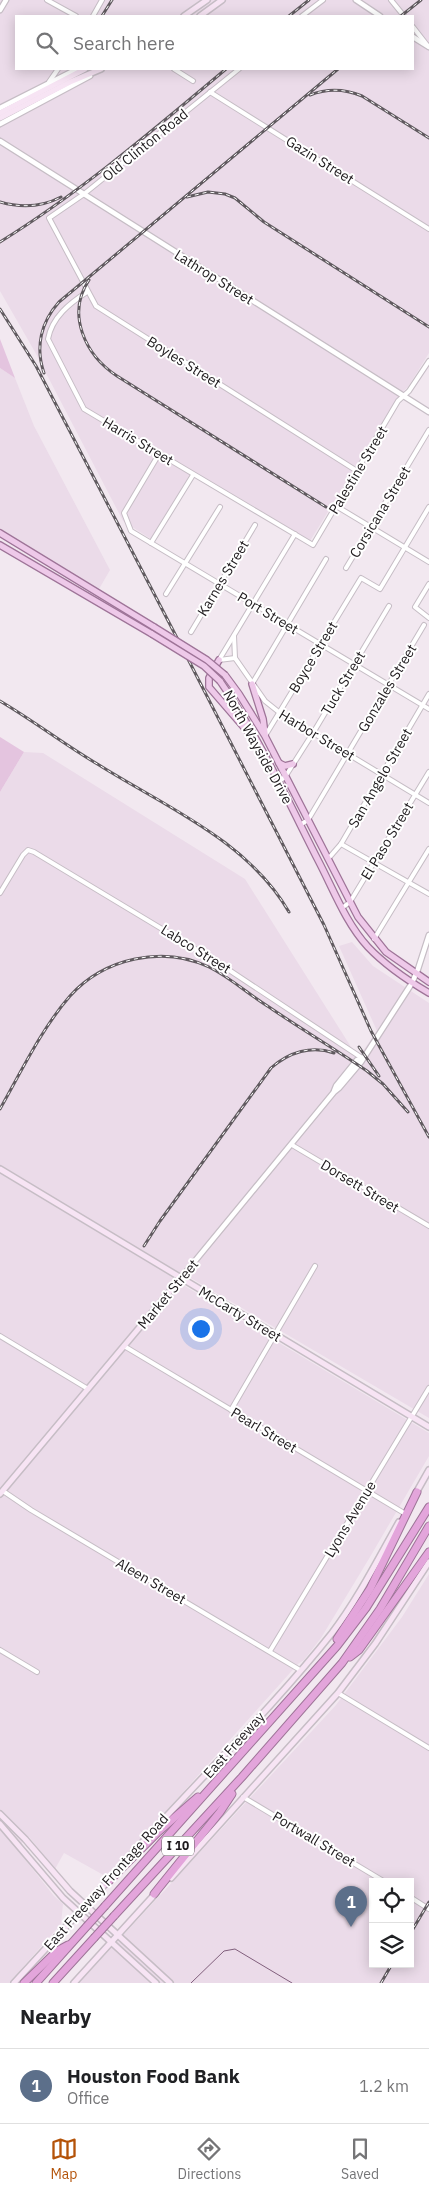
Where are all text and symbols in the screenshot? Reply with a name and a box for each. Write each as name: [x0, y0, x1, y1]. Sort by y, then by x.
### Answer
search box: [15, 15, 414, 70]
icon: search: [33, 29, 61, 57]
text: Search here: [73, 31, 175, 55]
street label: Old Clinton Road: [98, 105, 192, 185]
street label: Gazin Street: [283, 132, 357, 188]
street label: Lathrop Street: [171, 246, 257, 309]
street label: Boyles Street: [144, 332, 224, 392]
street label: Harris Street: [99, 413, 177, 469]
street label: Palestine Street: [325, 423, 391, 517]
street label: Corsicana Street: [346, 463, 414, 561]
street label: Karnes Street: [193, 537, 253, 619]
street label: Port Street: [234, 588, 302, 638]
street label: Boyce Street: [285, 618, 341, 696]
street label: Gonzales Street: [354, 641, 420, 735]
street label: Tuck Street: [317, 648, 369, 718]
street label: North Wayside Drive: [219, 687, 297, 807]
street label: Harbor Street: [276, 705, 358, 765]
street label: San Angelo Street: [344, 725, 416, 831]
street label: El Paso Street: [357, 799, 417, 883]
street label: Labco Street: [158, 920, 234, 978]
street label: Dorsett Street: [318, 1156, 403, 1216]
street label: Market Street: [134, 1255, 202, 1333]
street label: McCarty Street: [195, 1282, 285, 1346]
your location: [188, 1316, 214, 1342]
street label: Pearl Street: [228, 1403, 300, 1457]
street label: Lyons Avenue: [320, 1477, 380, 1561]
street label: Aleen Street: [113, 1554, 189, 1608]
street label: East Freeway: [199, 1708, 269, 1782]
street label: Portwall Street: [269, 1807, 359, 1871]
street label: East Freeway Frontage Road: [40, 1810, 172, 1954]
road number: I 10: [162, 1836, 194, 1855]
map controls: [369, 1878, 414, 1968]
button: locate: [369, 1878, 414, 1923]
pin: 1: [335, 1886, 367, 1927]
button: layers: [369, 1923, 414, 1968]
text: Nearby: [20, 2002, 91, 2030]
text: Houston Food Bank: [67, 2064, 240, 2088]
text: 1: [31, 2076, 41, 2096]
text: 1.2 km: [359, 2076, 409, 2096]
text: Office: [67, 2088, 109, 2108]
tab: Map: [50, 2135, 78, 2183]
tab: Directions: [178, 2135, 241, 2183]
tab: Saved: [341, 2135, 379, 2183]

